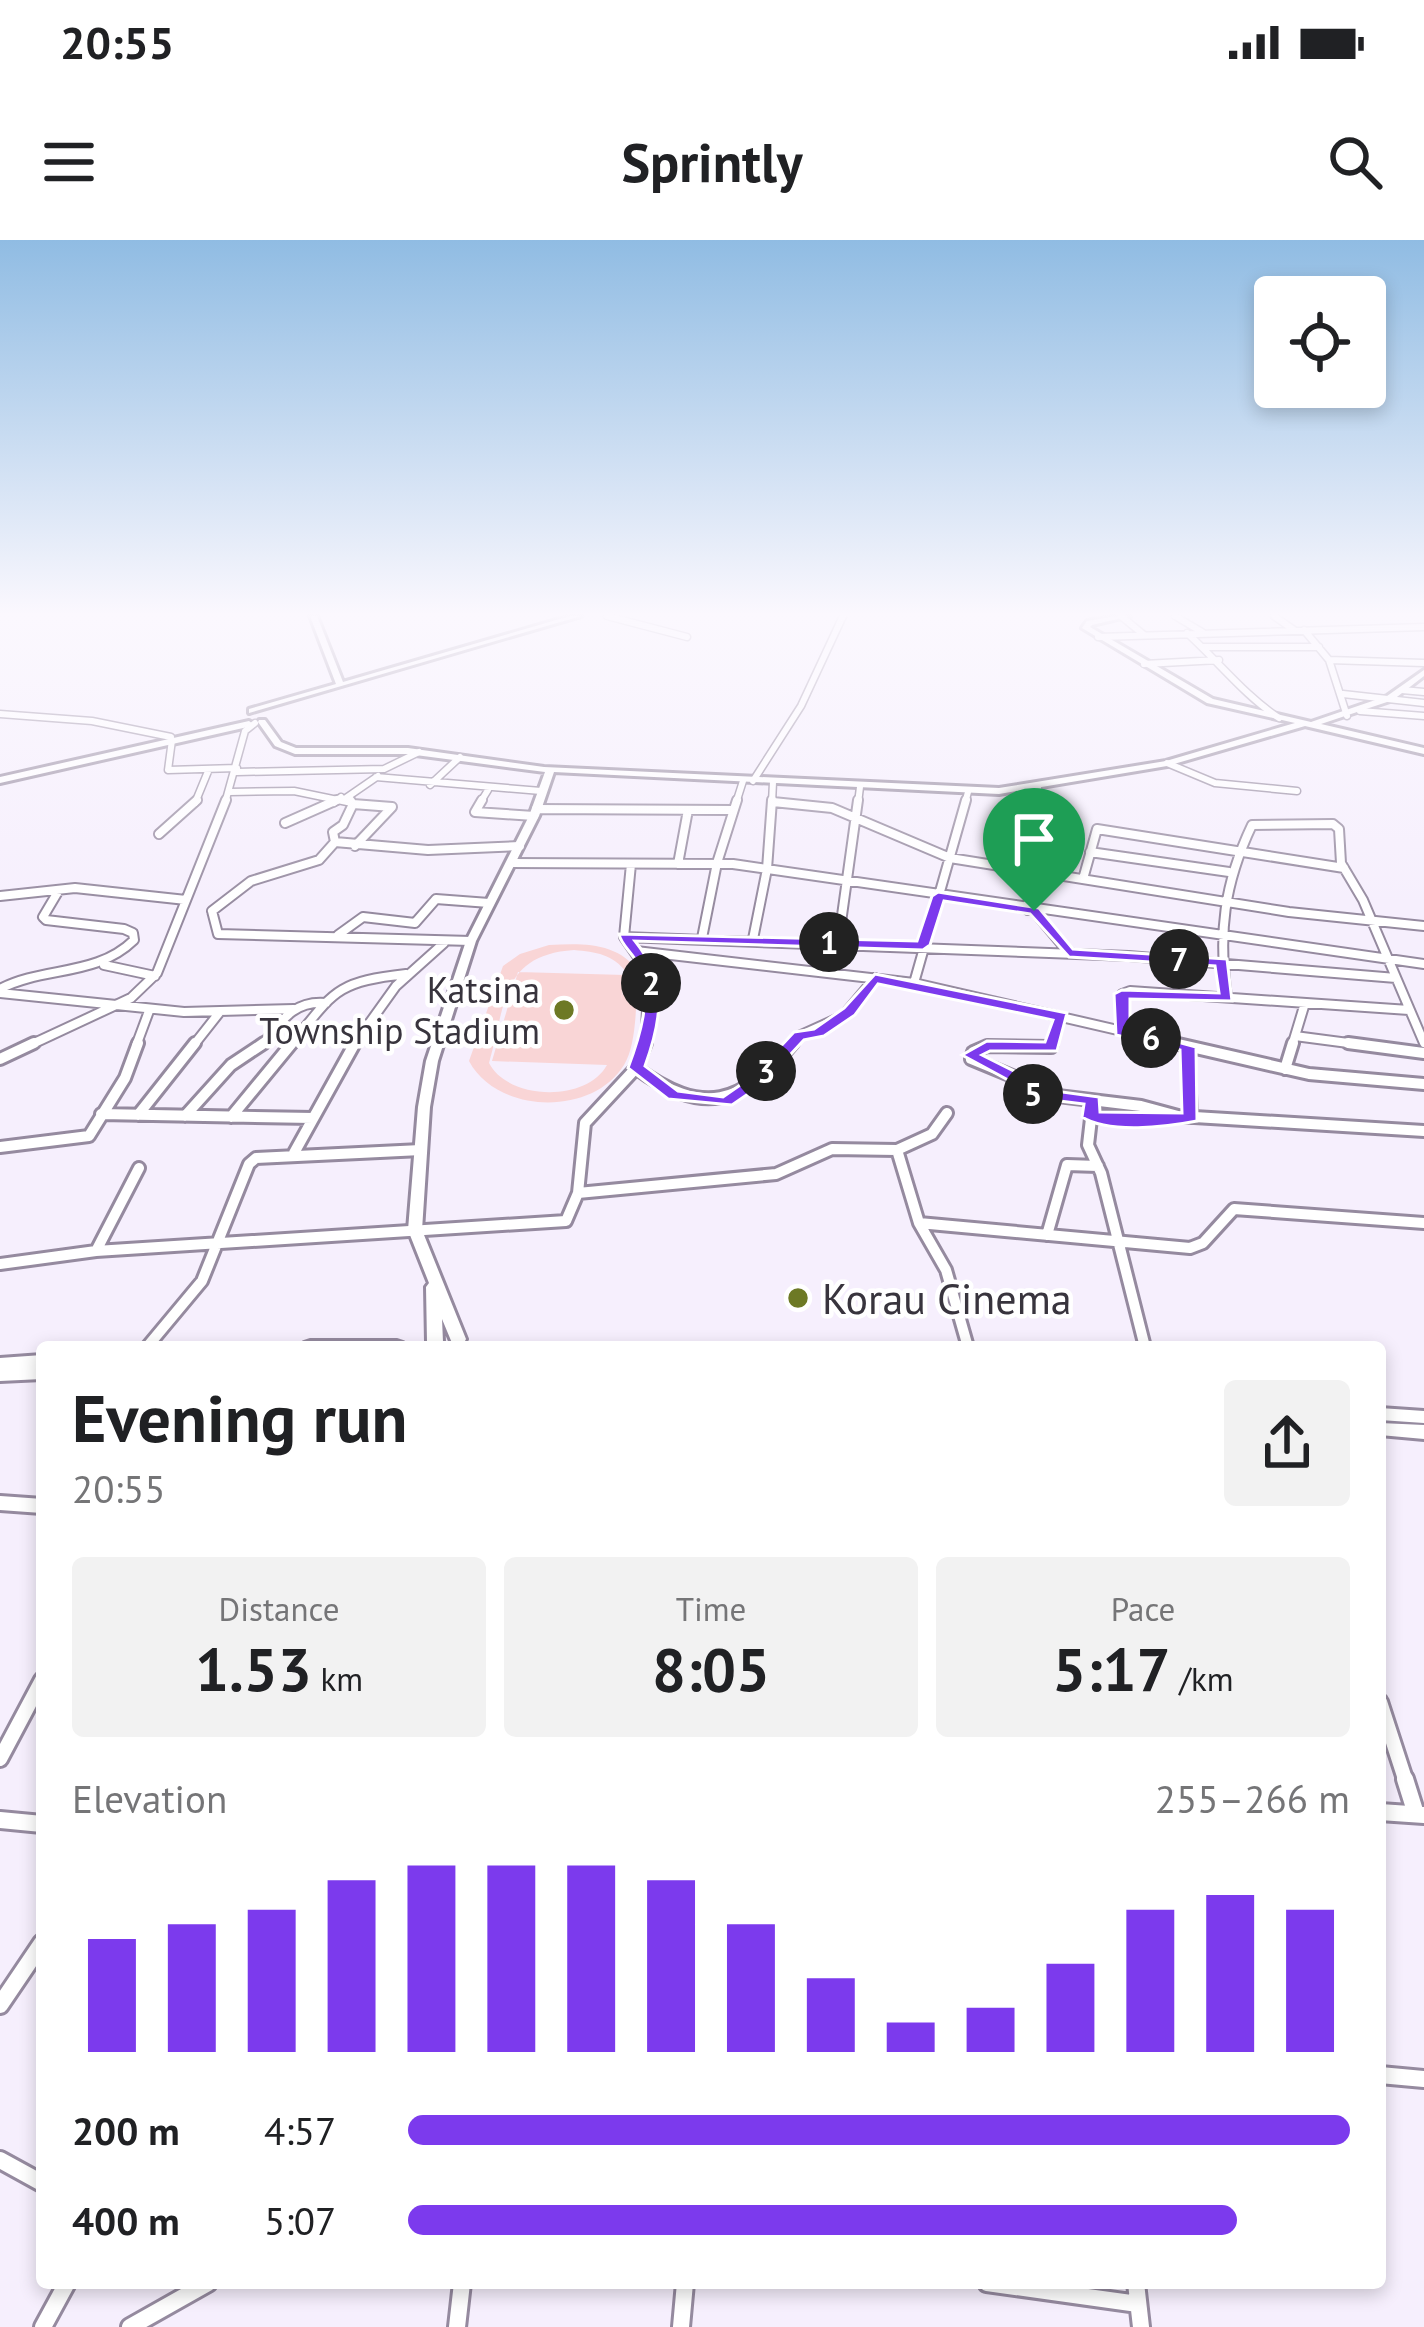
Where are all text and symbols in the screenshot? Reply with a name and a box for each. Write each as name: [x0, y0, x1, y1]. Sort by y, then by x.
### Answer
text: 20:55: [60, 13, 174, 71]
text: Sprintly: [621, 127, 803, 197]
icon: menu: [36, 129, 102, 195]
icon: search: [1322, 129, 1388, 195]
map controls: [1254, 276, 1386, 408]
button: locate: [1254, 276, 1386, 408]
pin: [983, 788, 1085, 911]
icon: arrive: [1001, 806, 1067, 872]
pin: 1: [799, 912, 859, 972]
text: 1: [820, 920, 838, 963]
pin: 7: [1149, 929, 1209, 989]
text: 7: [1170, 937, 1188, 980]
pin: 2: [621, 953, 681, 1013]
text: 2: [642, 961, 660, 1004]
place label: Katsina Township Stadium: [259, 966, 540, 1054]
marker: Katsina Township Stadium: [551, 997, 577, 1023]
pin: 6: [1121, 1008, 1181, 1068]
text: 6: [1142, 1016, 1160, 1059]
pin: 3: [736, 1041, 796, 1101]
text: 3: [757, 1049, 775, 1092]
pin: 5: [1003, 1064, 1063, 1124]
text: 5: [1024, 1072, 1042, 1115]
place label: Korau Cinema: [822, 1271, 1072, 1326]
marker: Korau Cinema: [785, 1285, 811, 1311]
text: Evening run: [72, 1375, 407, 1460]
button: share: [1224, 1380, 1350, 1506]
text: 20:55: [72, 1463, 166, 1514]
text: Distance: [219, 1587, 339, 1630]
text: Time: [676, 1587, 746, 1630]
text: Pace: [1111, 1587, 1175, 1630]
text: 1.53: [195, 1630, 312, 1708]
text: 8:05: [652, 1630, 770, 1708]
text: 5:17: [1052, 1630, 1171, 1708]
text: km: [312, 1657, 363, 1700]
text: /km: [1171, 1657, 1234, 1700]
text: Elevation: [72, 1773, 227, 1824]
text: 255–266 m: [1155, 1773, 1350, 1824]
text: 200 m: [72, 2105, 180, 2156]
text: 4:57: [264, 2105, 336, 2156]
text: 400 m: [72, 2195, 180, 2246]
text: 5:07: [264, 2195, 336, 2246]

